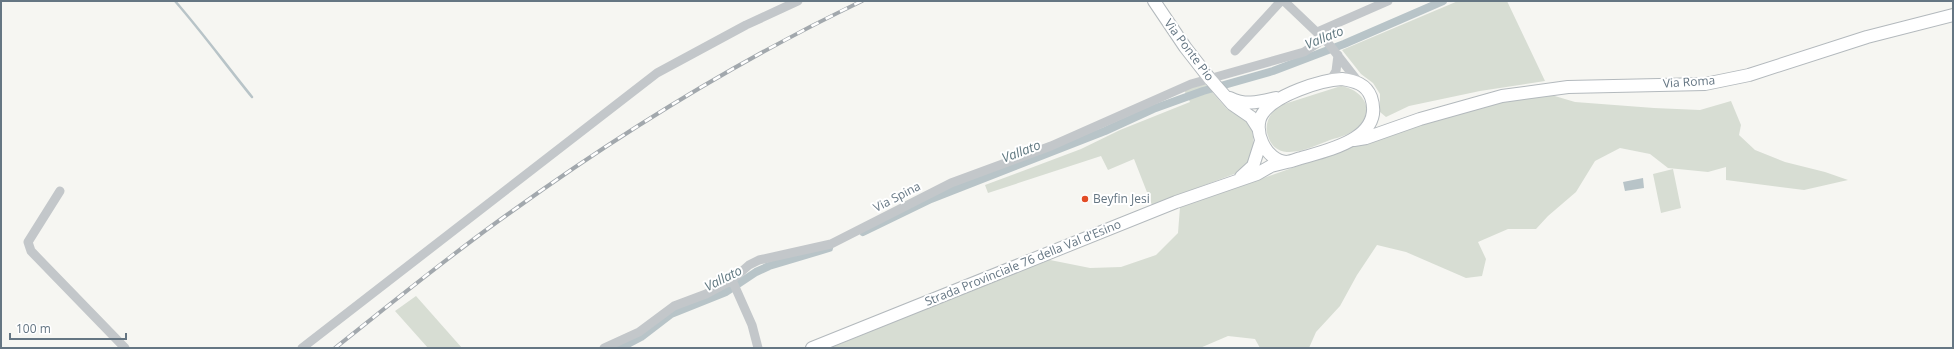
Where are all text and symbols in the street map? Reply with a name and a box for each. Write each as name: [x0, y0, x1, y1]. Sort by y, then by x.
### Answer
street label: Via Ponte Pio: [1161, 15, 1218, 84]
water label: Vallato: [1302, 21, 1346, 53]
street label: Via Roma: [1662, 71, 1716, 92]
water label: Vallato: [999, 135, 1043, 167]
street label: Via Spina: [870, 177, 923, 216]
place label: Beyfin Jesi: [1093, 190, 1150, 207]
marker: Beyfin Jesi: [1080, 194, 1090, 204]
street label: Strada Provinciale 76 della Val d'Esino: [922, 215, 1123, 310]
water label: Vallato: [701, 261, 745, 295]
scale bar: [10, 315, 126, 341]
text: 100 m: [16, 320, 51, 337]

